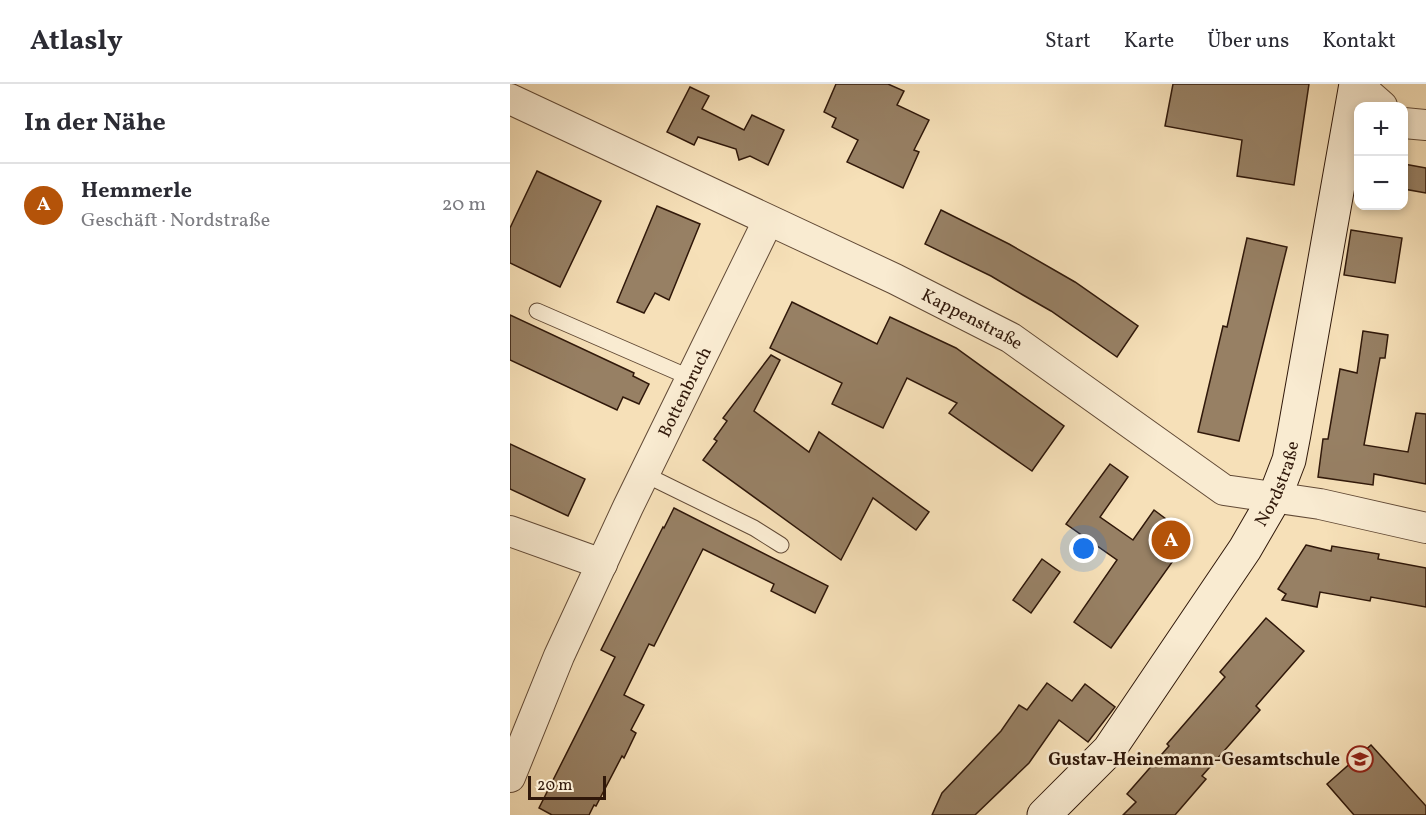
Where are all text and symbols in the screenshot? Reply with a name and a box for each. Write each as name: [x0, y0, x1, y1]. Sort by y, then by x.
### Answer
text: Atlasly: [30, 22, 123, 61]
text: Start: [1045, 27, 1091, 56]
text: Karte: [1124, 27, 1174, 56]
text: Über uns: [1207, 27, 1289, 56]
text: Kontakt: [1322, 27, 1396, 56]
map controls: [1354, 102, 1408, 210]
button: +: [1354, 102, 1408, 156]
text: In der Nähe: [24, 105, 166, 141]
button: −: [1354, 156, 1408, 210]
text: Hemmerle: [81, 176, 192, 207]
text: A: [36, 191, 51, 219]
text: 20 m: [442, 191, 486, 219]
text: Geschäft · Nordstraße: [81, 207, 270, 235]
street label: Kappenstraße: [917, 283, 1027, 357]
street label: Bottenbruch: [653, 343, 719, 442]
street label: Nordstraße: [1250, 439, 1306, 532]
pin: A: [1152, 518, 1190, 562]
your location: [1069, 534, 1098, 563]
school or university icon: Gustav-Heinemann-Gesamtschule: [1345, 744, 1375, 774]
place label: Gustav-Heinemann-Gesamtschule: [1048, 748, 1340, 773]
scale bar: [528, 773, 606, 800]
text: 20 m: [537, 775, 572, 797]

